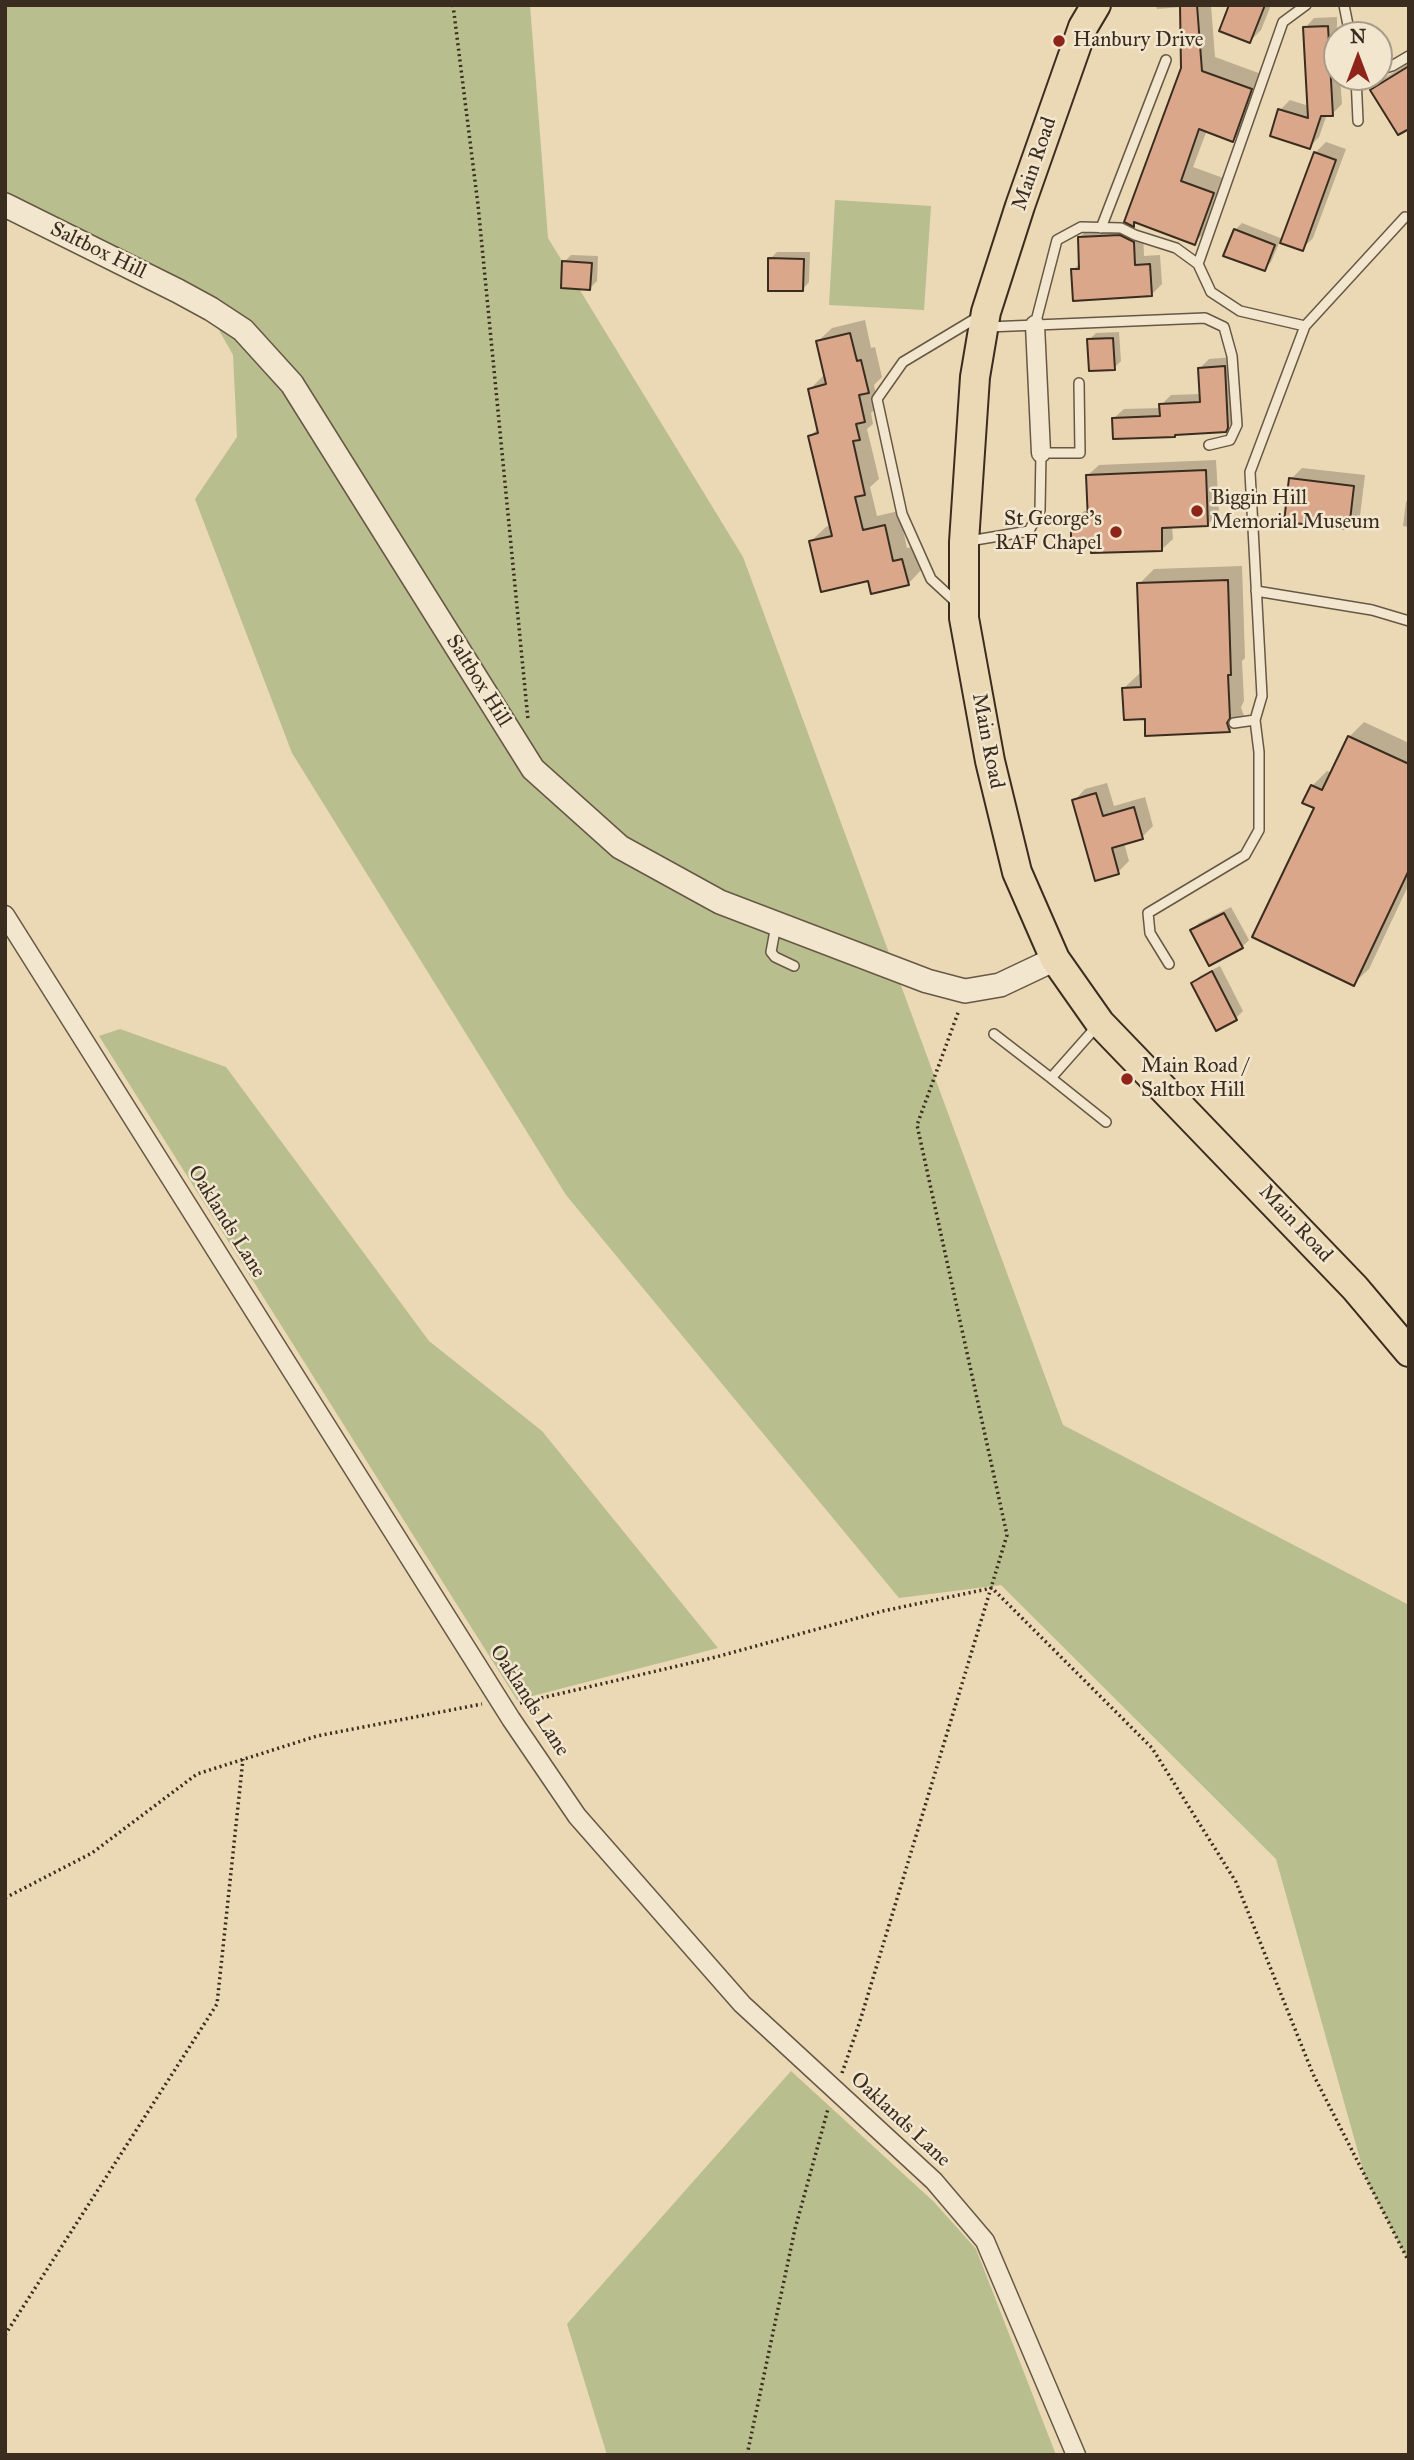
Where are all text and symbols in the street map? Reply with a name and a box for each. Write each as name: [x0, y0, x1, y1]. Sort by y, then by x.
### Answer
north arrow: [1323, 21, 1393, 91]
text: N: [1350, 25, 1366, 48]
place label: Hanbury Drive: [1073, 28, 1203, 54]
marker: Hanbury Drive: [1051, 33, 1067, 49]
street label: Main Road: [1007, 114, 1063, 214]
street label: Saltbox Hill: [46, 217, 150, 285]
place label: Biggin Hill Memorial Museum: [1211, 486, 1380, 536]
marker: Biggin Hill Memorial Museum: [1189, 503, 1205, 519]
place label: St George's RAF Chapel: [995, 507, 1102, 557]
marker: St George's RAF Chapel: [1108, 524, 1124, 540]
street label: Saltbox Hill: [440, 630, 516, 732]
street label: Main Road: [965, 691, 1009, 791]
place label: Main Road / Saltbox Hill: [1141, 1054, 1248, 1104]
marker: Main Road / Saltbox Hill: [1119, 1071, 1135, 1087]
street label: Oaklands Lane: [181, 1161, 271, 1283]
street label: Main Road: [1253, 1180, 1337, 1268]
street label: Oaklands Lane: [484, 1641, 574, 1761]
street label: Oaklands Lane: [845, 2067, 955, 2173]

